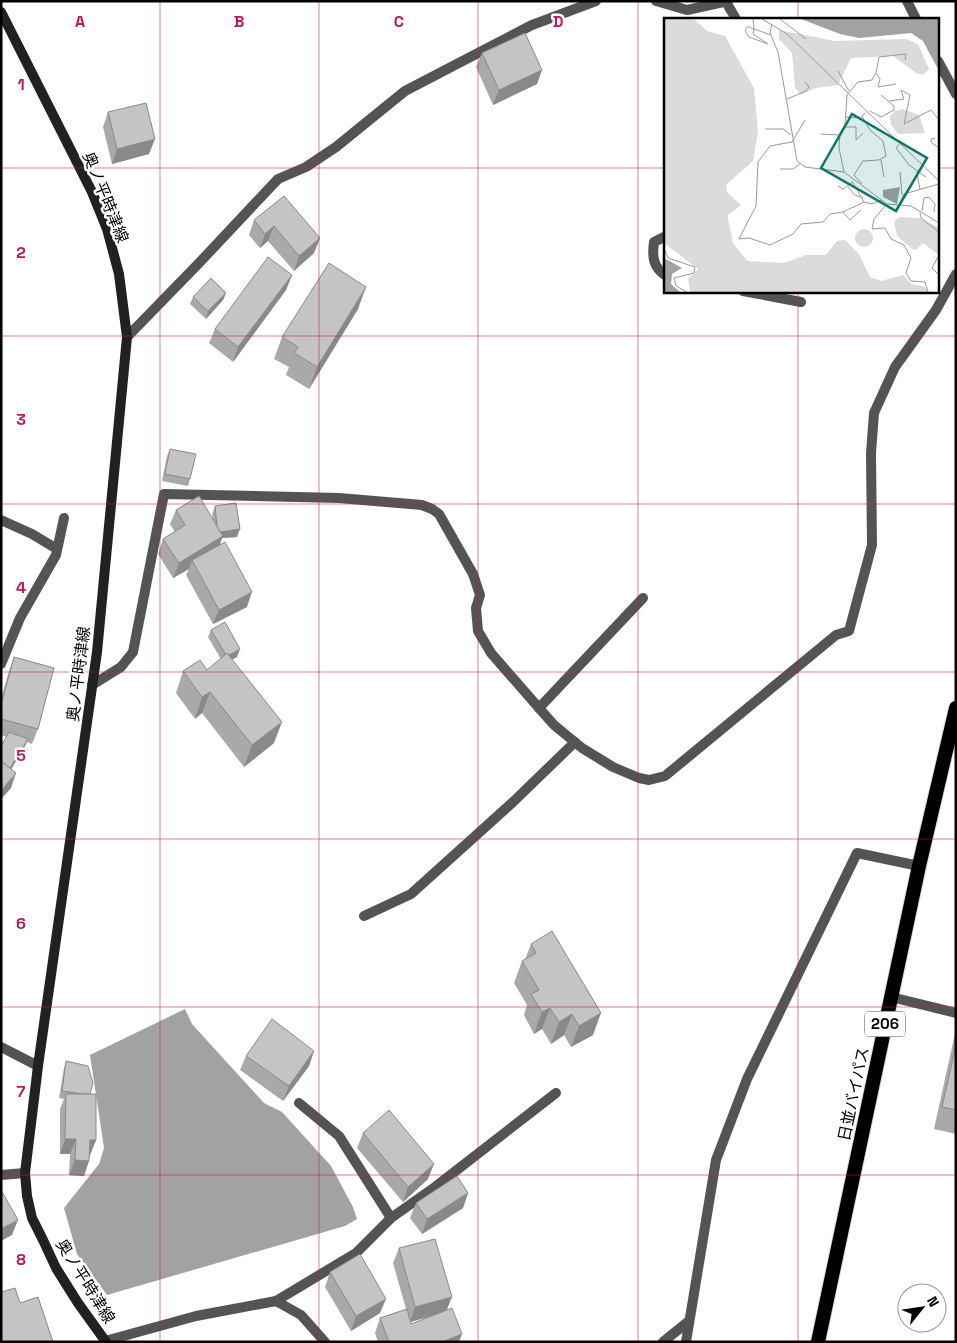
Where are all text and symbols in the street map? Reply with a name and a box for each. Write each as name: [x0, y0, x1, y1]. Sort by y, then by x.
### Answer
text: A: [75, 11, 85, 32]
text: B: [234, 11, 244, 32]
text: C: [394, 11, 404, 32]
text: D: [553, 11, 563, 32]
inset map: [664, 18, 940, 292]
text: 1: [17, 74, 25, 95]
street label: 奥ノ平時津線: [78, 149, 133, 246]
text: 2: [16, 242, 26, 263]
text: 3: [16, 409, 26, 430]
text: 4: [16, 577, 26, 598]
street label: 奥ノ平時津線: [62, 625, 95, 723]
text: 5: [16, 745, 26, 766]
text: 6: [16, 913, 26, 934]
road number: 206: [865, 1012, 905, 1036]
street label: 日並バイパス: [833, 1045, 874, 1143]
text: 7: [17, 1081, 26, 1102]
street label: 奥ノ平時津線: [51, 1235, 120, 1328]
text: 8: [16, 1249, 26, 1270]
north arrow: [897, 1283, 947, 1333]
text: N: [923, 1293, 943, 1310]

